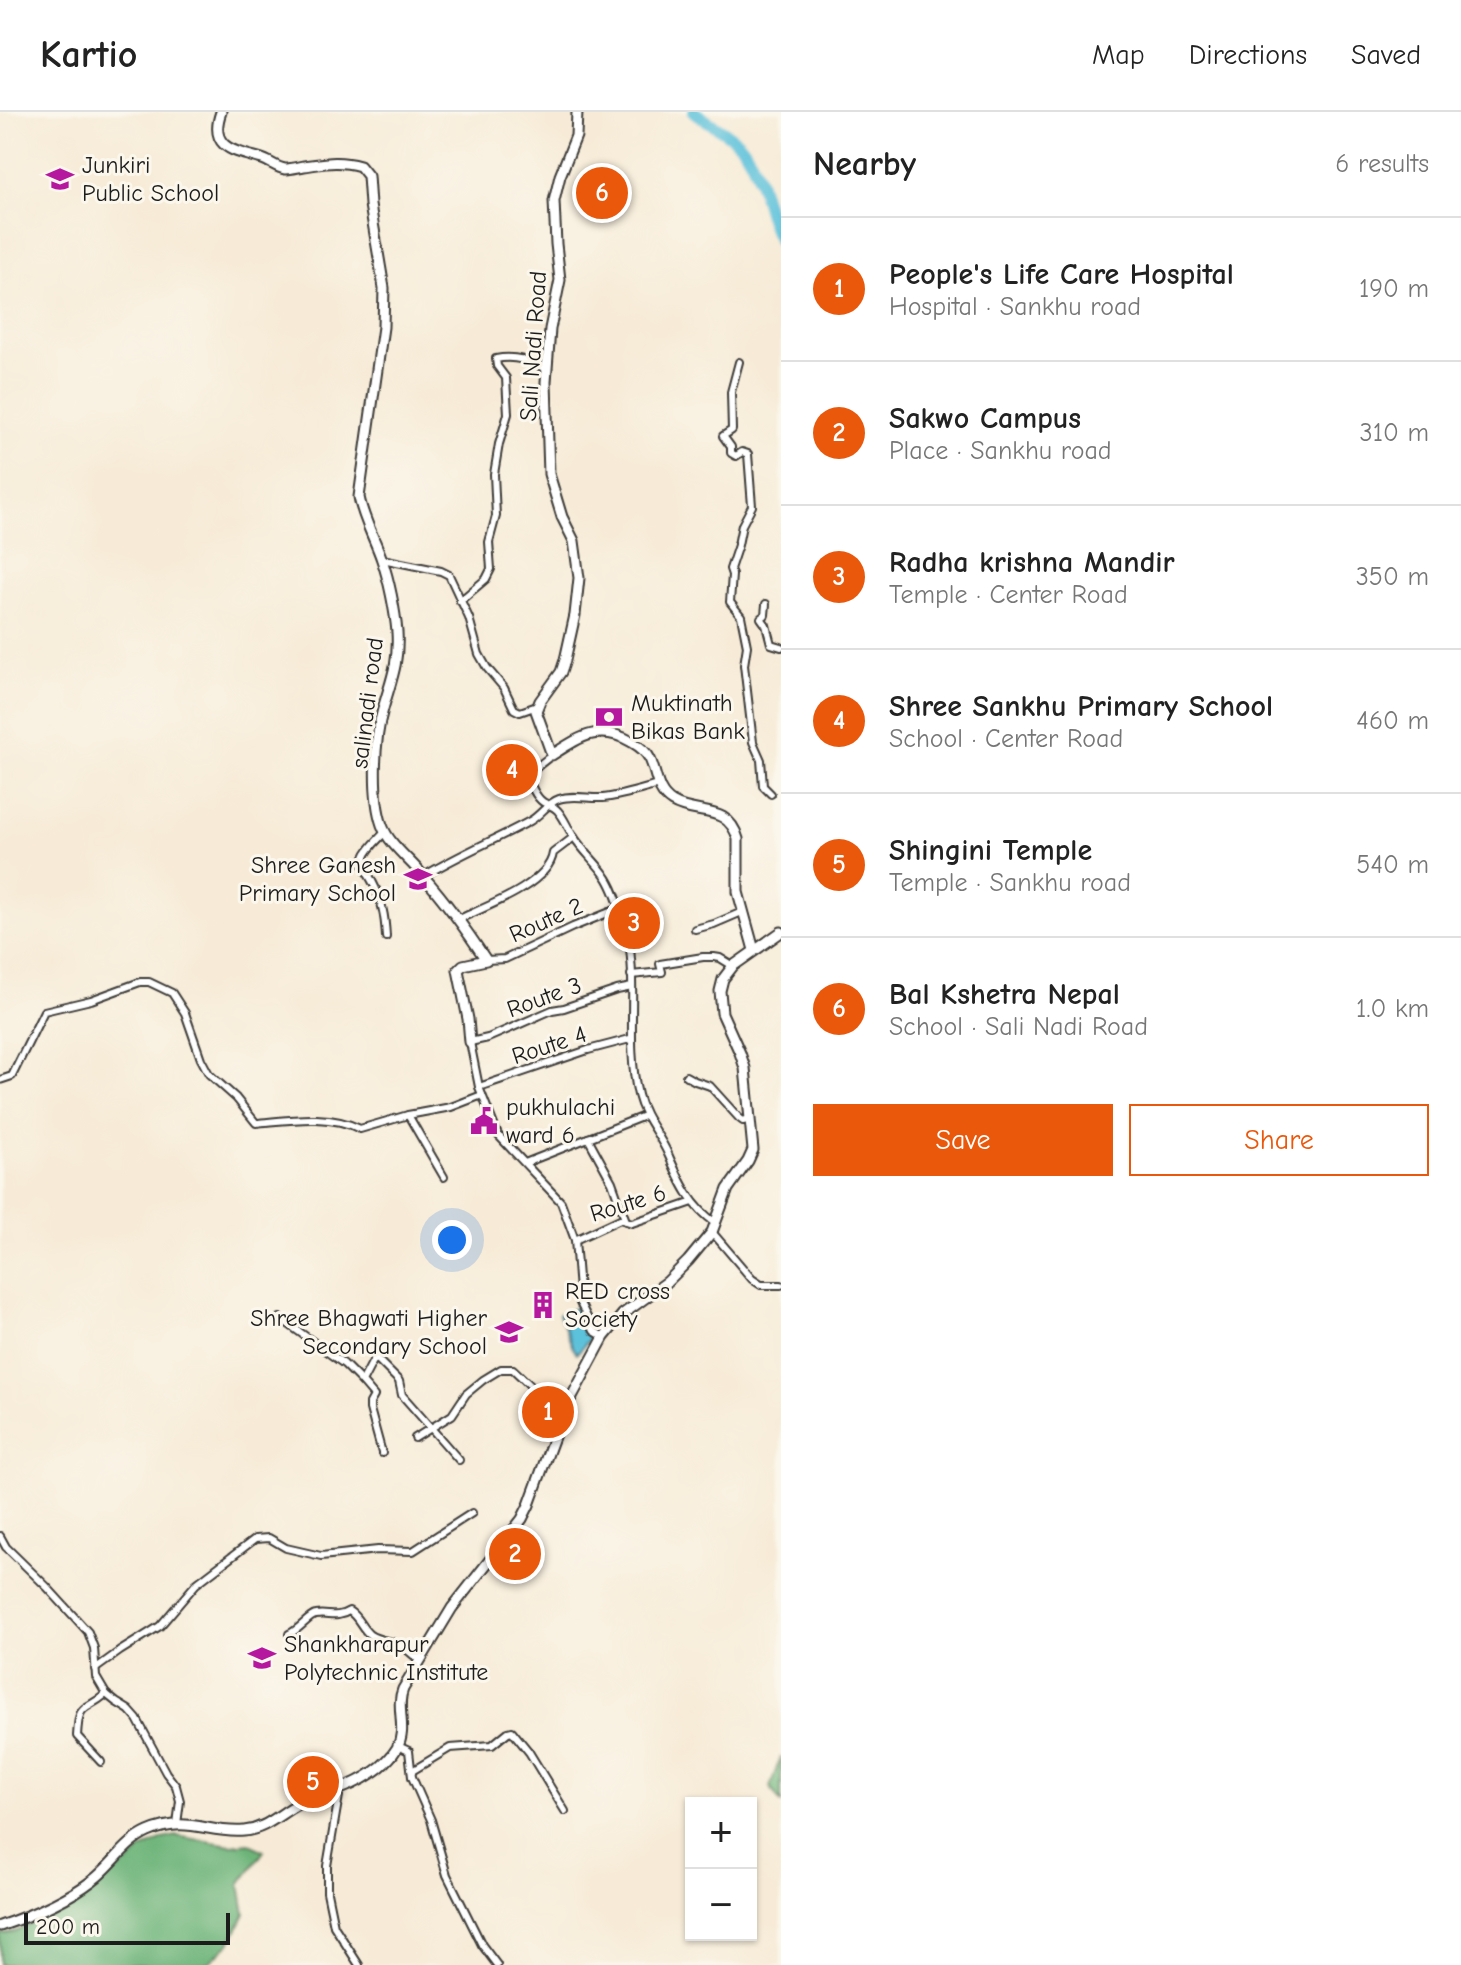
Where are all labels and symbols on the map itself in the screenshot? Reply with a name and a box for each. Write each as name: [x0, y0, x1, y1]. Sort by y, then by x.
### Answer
place label: Junkiri Public School: [82, 151, 219, 207]
pin: 6: [576, 163, 628, 223]
school or university icon: Junkiri Public School: [45, 164, 75, 194]
street label: Sali Nadi Road: [514, 270, 552, 422]
street label: salinadi road: [345, 636, 389, 770]
place label: Muktinath Bikas Bank: [631, 689, 745, 745]
bank icon: Muktinath Bikas Bank: [594, 702, 624, 732]
pin: 4: [486, 740, 538, 800]
place label: Shree Ganesh Primary School: [239, 851, 396, 907]
school or university icon: Shree Ganesh Primary School: [403, 864, 433, 894]
street label: Route 2: [505, 891, 587, 949]
pin: 3: [608, 893, 660, 953]
street label: Route 3: [503, 971, 585, 1023]
street label: Route 4: [508, 1020, 590, 1070]
place label: pukhulachi ward 6: [506, 1093, 615, 1149]
public building icon: pukhulachi ward 6: [469, 1106, 499, 1136]
street label: Route 6: [587, 1178, 669, 1228]
your location: [432, 1220, 472, 1260]
place label: RED cross Society: [565, 1277, 670, 1333]
building icon: RED cross Society: [528, 1290, 558, 1320]
place label: Shree Bhagwati Higher Secondary School: [250, 1304, 487, 1360]
school or university icon: Shree Bhagwati Higher Secondary School: [494, 1317, 524, 1347]
pin: 1: [522, 1382, 574, 1442]
pin: 2: [489, 1524, 541, 1584]
place label: Shankharapur Polytechnic Institute: [284, 1630, 488, 1686]
school or university icon: Shankharapur Polytechnic Institute: [247, 1643, 277, 1673]
pin: 5: [287, 1752, 339, 1812]
scale bar: [24, 1909, 230, 1945]

